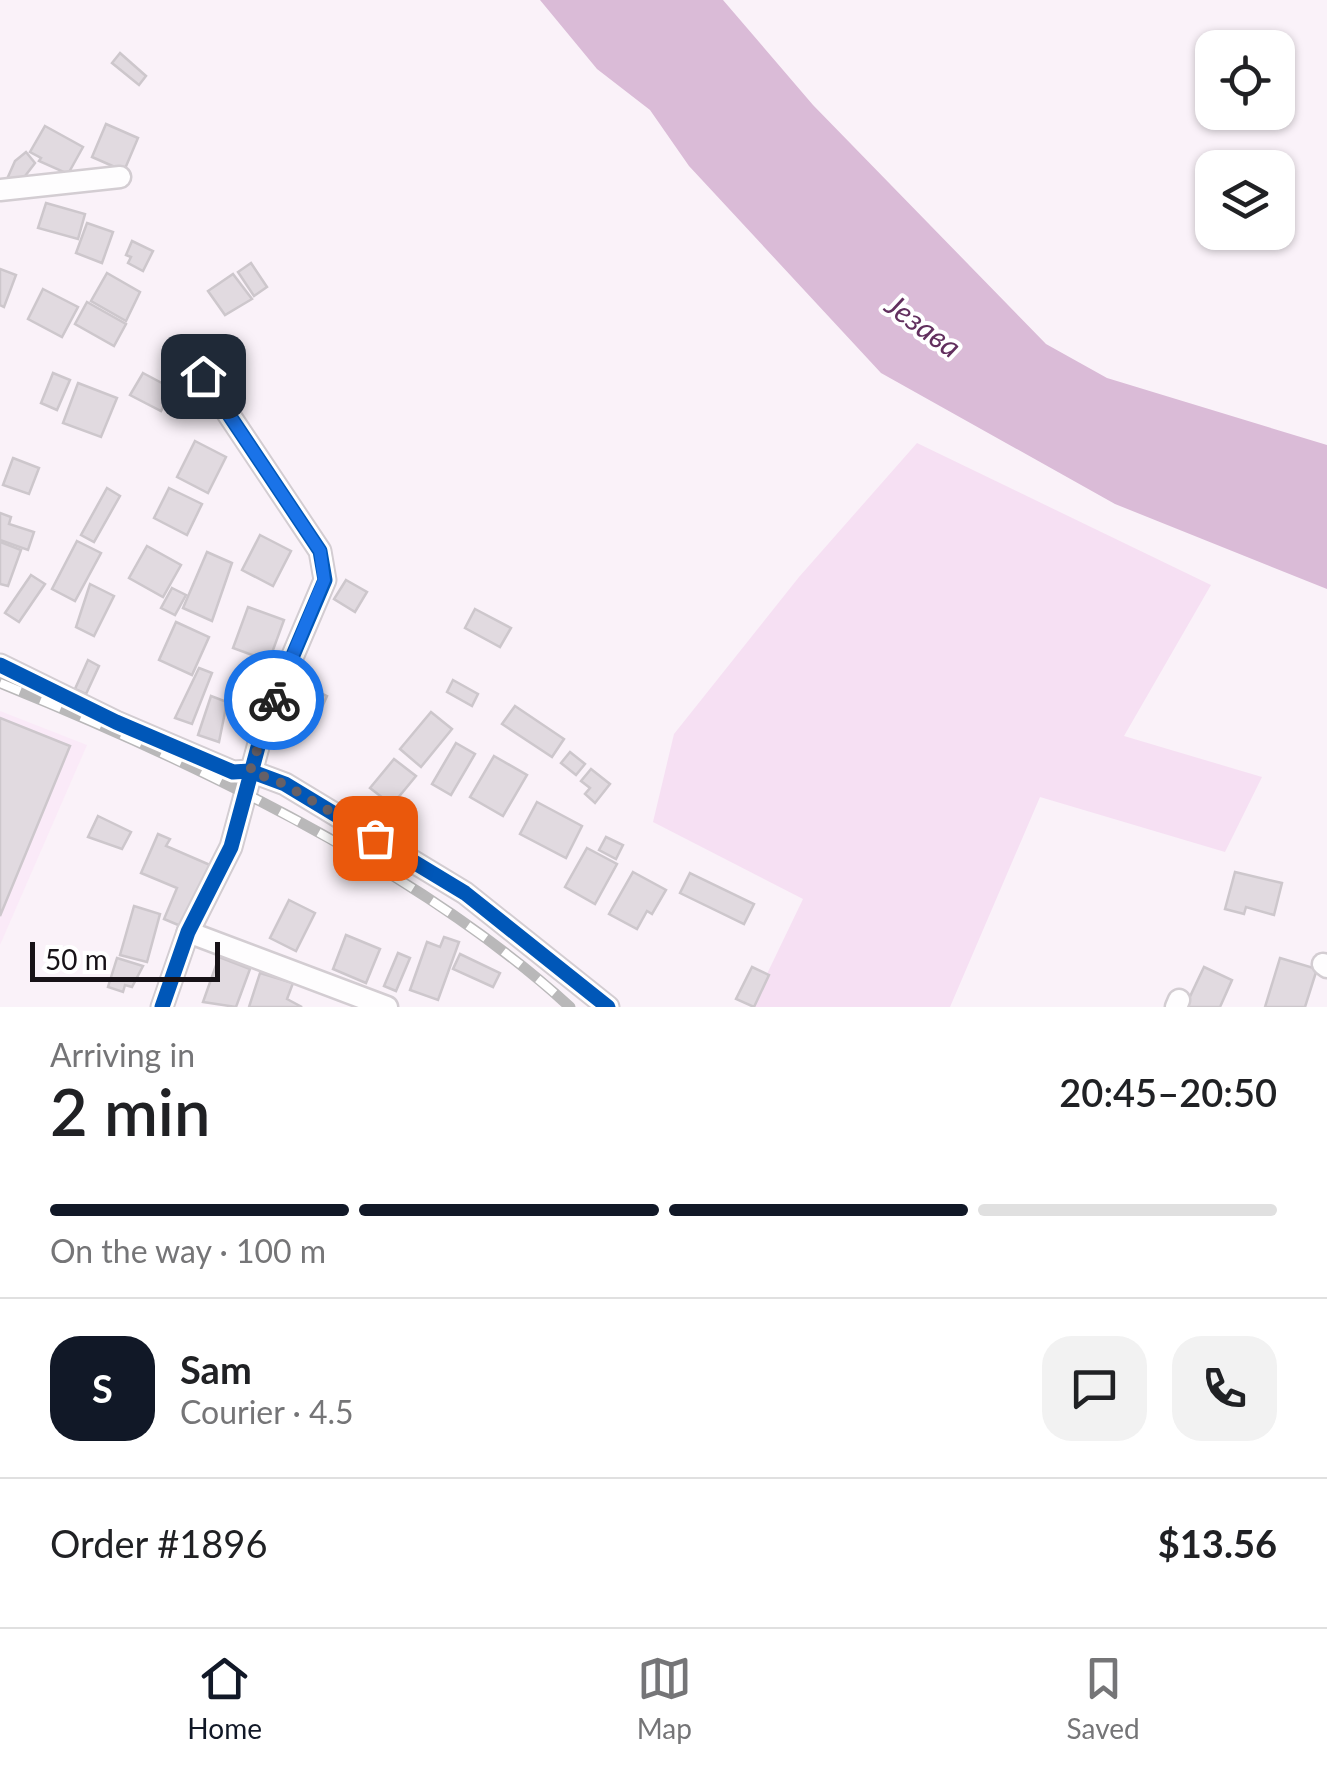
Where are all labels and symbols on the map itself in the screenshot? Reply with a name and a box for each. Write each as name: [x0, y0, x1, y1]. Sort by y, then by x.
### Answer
water label: Језава: [879, 285, 969, 364]
pin: [161, 334, 246, 419]
courier: [224, 650, 324, 750]
pin: [333, 796, 418, 881]
scale bar: [30, 937, 220, 981]

